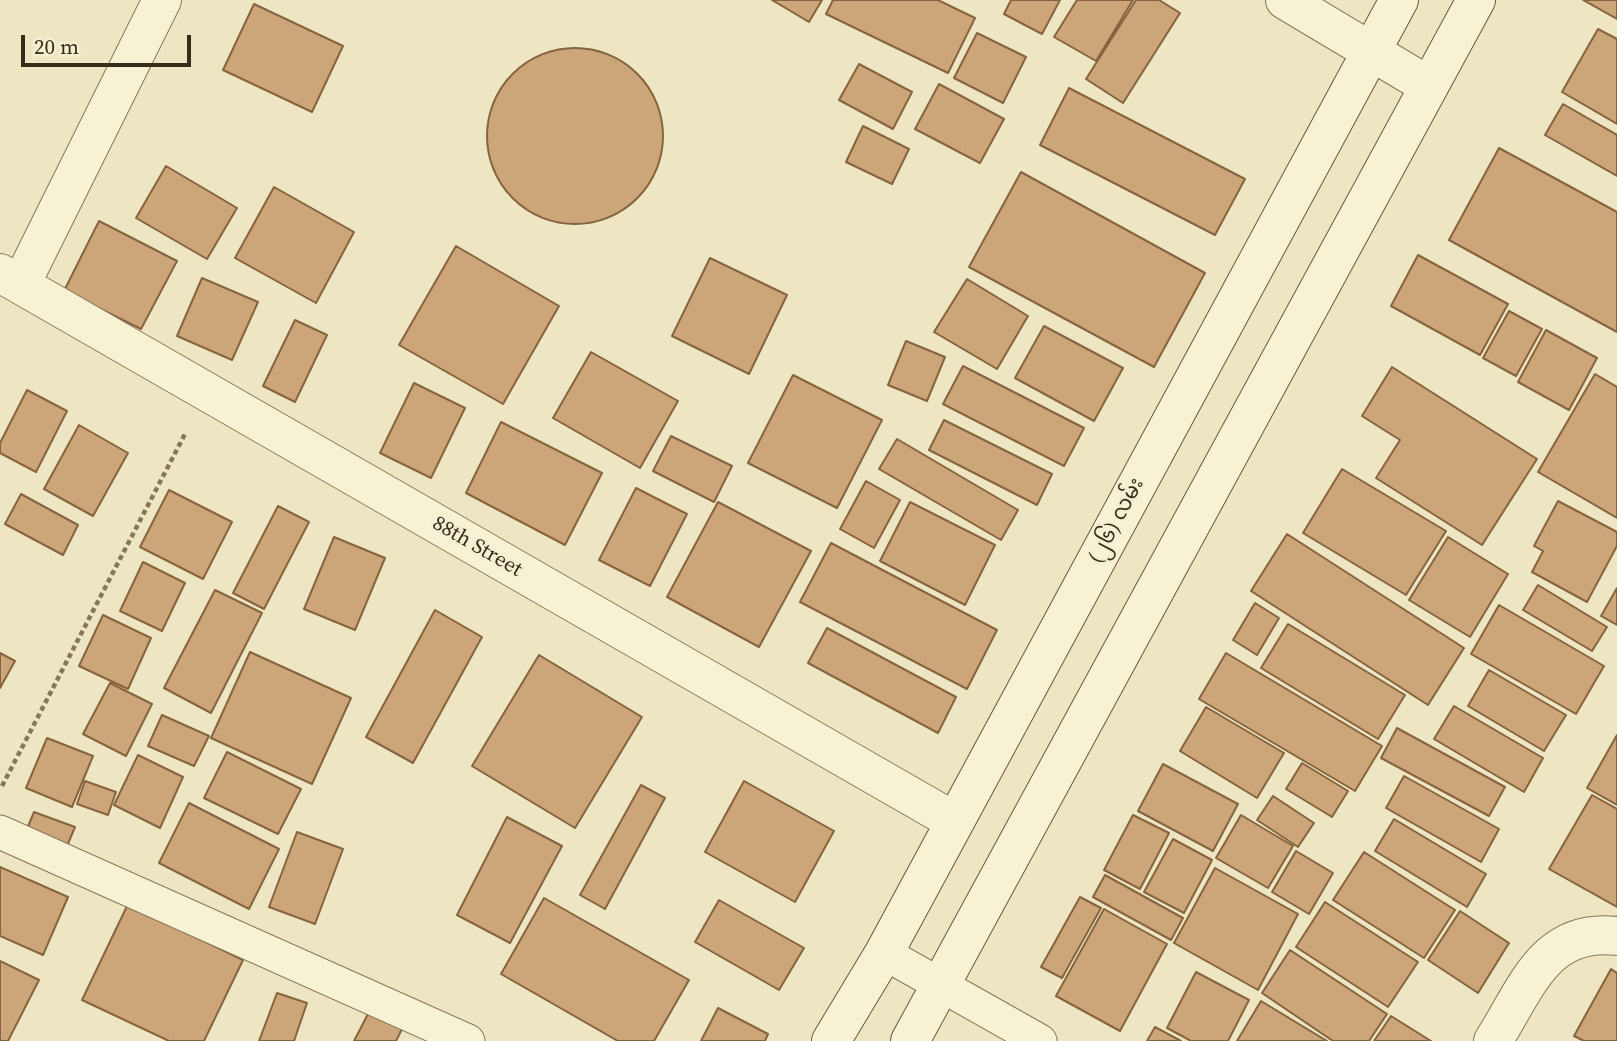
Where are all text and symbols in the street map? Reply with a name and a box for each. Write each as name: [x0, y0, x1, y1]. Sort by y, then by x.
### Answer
scale bar: [24, 21, 194, 65]
text: 20 m: [34, 32, 79, 61]
street label: (၂၆) လမ်း: [1084, 474, 1150, 568]
street label: 88th Street: [428, 511, 526, 583]

